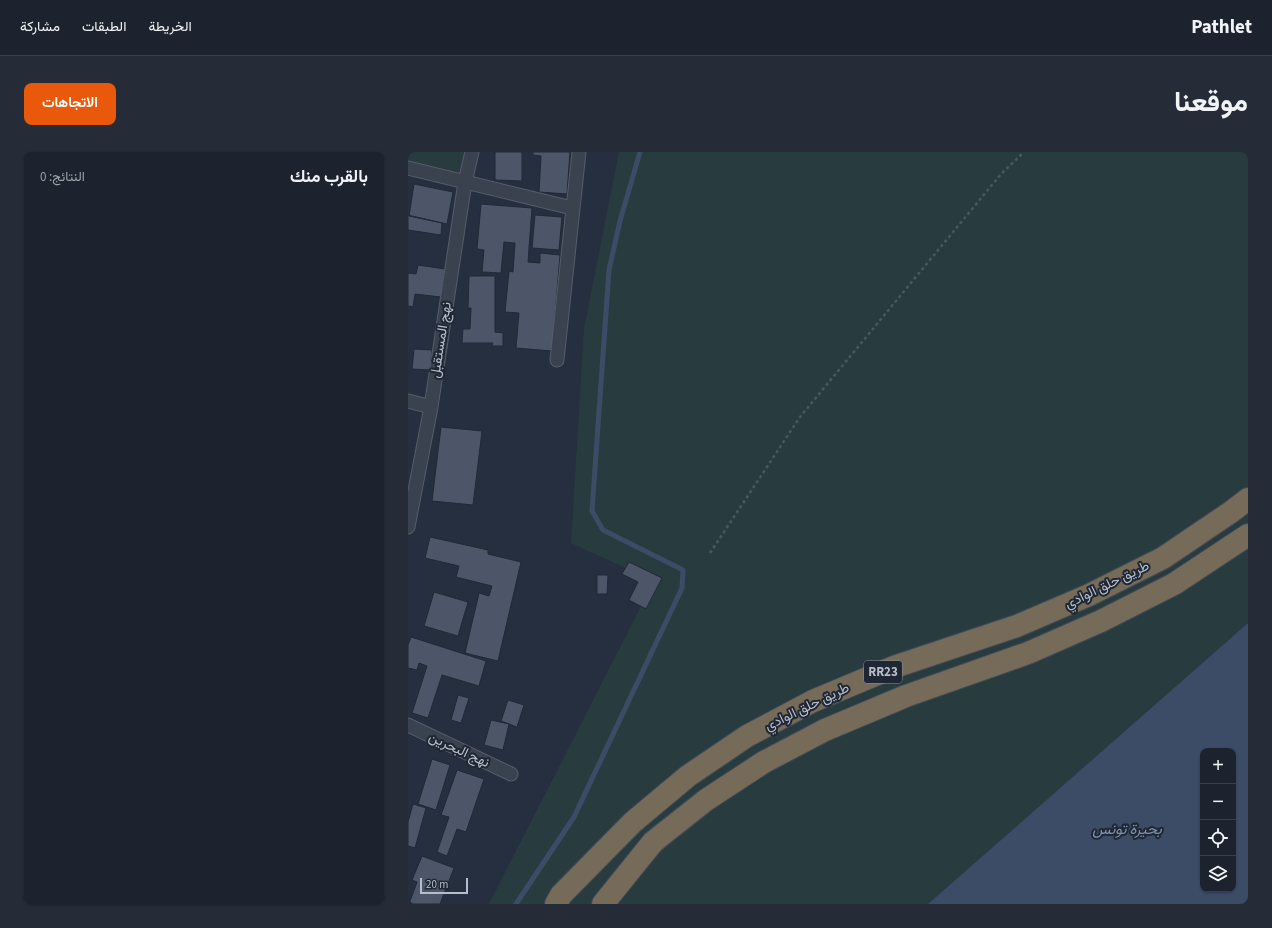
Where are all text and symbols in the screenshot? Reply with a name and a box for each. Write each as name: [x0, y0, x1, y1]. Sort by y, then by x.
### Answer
text: Pathlet: [1191, 14, 1252, 41]
text: مشاركة: [20, 17, 60, 37]
text: الطبقات: [82, 17, 126, 37]
text: الخريطة: [148, 17, 192, 37]
text: موقعنا: [1174, 82, 1248, 122]
button: الاتجاهات: [24, 83, 116, 125]
text: بالقرب منك: [290, 165, 368, 189]
text: النتائج: 0: [40, 168, 85, 186]
street label: نهج المستقبل: [425, 300, 457, 380]
street label: طريق حلق الوادي: [1061, 556, 1153, 615]
road number: RR23: [864, 661, 902, 683]
street label: طريق حلق الوادي: [761, 678, 853, 737]
street label: نهج البحرين: [425, 727, 493, 773]
map controls: [1200, 748, 1236, 892]
button: +: [1200, 748, 1236, 784]
button: −: [1200, 784, 1236, 820]
water label: بحيرة تونس: [1092, 819, 1162, 840]
button: locate: [1200, 820, 1236, 856]
button: layers: [1200, 856, 1236, 892]
scale bar: [420, 876, 468, 895]
text: 20 m: [426, 877, 448, 892]

